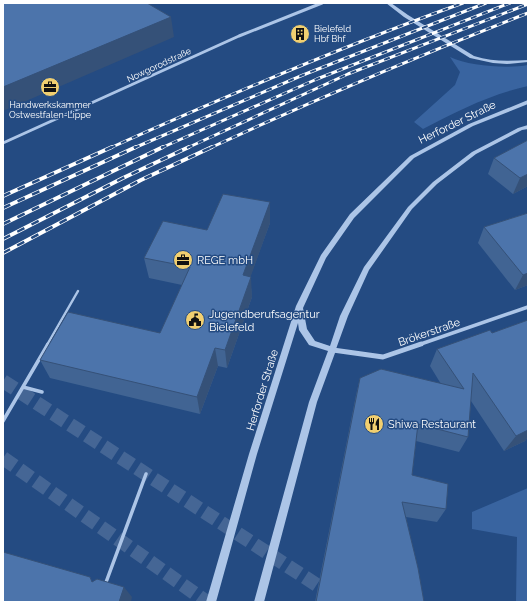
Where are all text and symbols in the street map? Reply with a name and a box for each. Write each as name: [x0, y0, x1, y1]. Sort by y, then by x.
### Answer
building icon: Bielefeld Hbf Bhf: [289, 23, 311, 45]
place label: Bielefeld Hbf Bhf: [314, 24, 351, 44]
street label: Nowgorodstraße: [125, 45, 193, 84]
office icon: Handwerkskammer Ostwestfalen-Lippe: [39, 76, 61, 98]
street label: Herforder Straße: [416, 98, 498, 147]
place label: Handwerkskammer Ostwestfalen-Lippe: [9, 100, 92, 120]
office icon: REGE mbH: [172, 249, 194, 271]
place label: REGE mbH: [197, 254, 253, 267]
place label: Jugendberufsagentur Bielefeld: [209, 308, 320, 334]
public building icon: Jugendberufsagentur Bielefeld: [184, 309, 206, 331]
street label: Brökerstraße: [396, 316, 462, 349]
street label: Herforder Straße: [244, 347, 281, 432]
restaurant icon: Shiwa Restaurant: [363, 413, 385, 435]
place label: Shiwa Restaurant: [388, 418, 476, 431]

